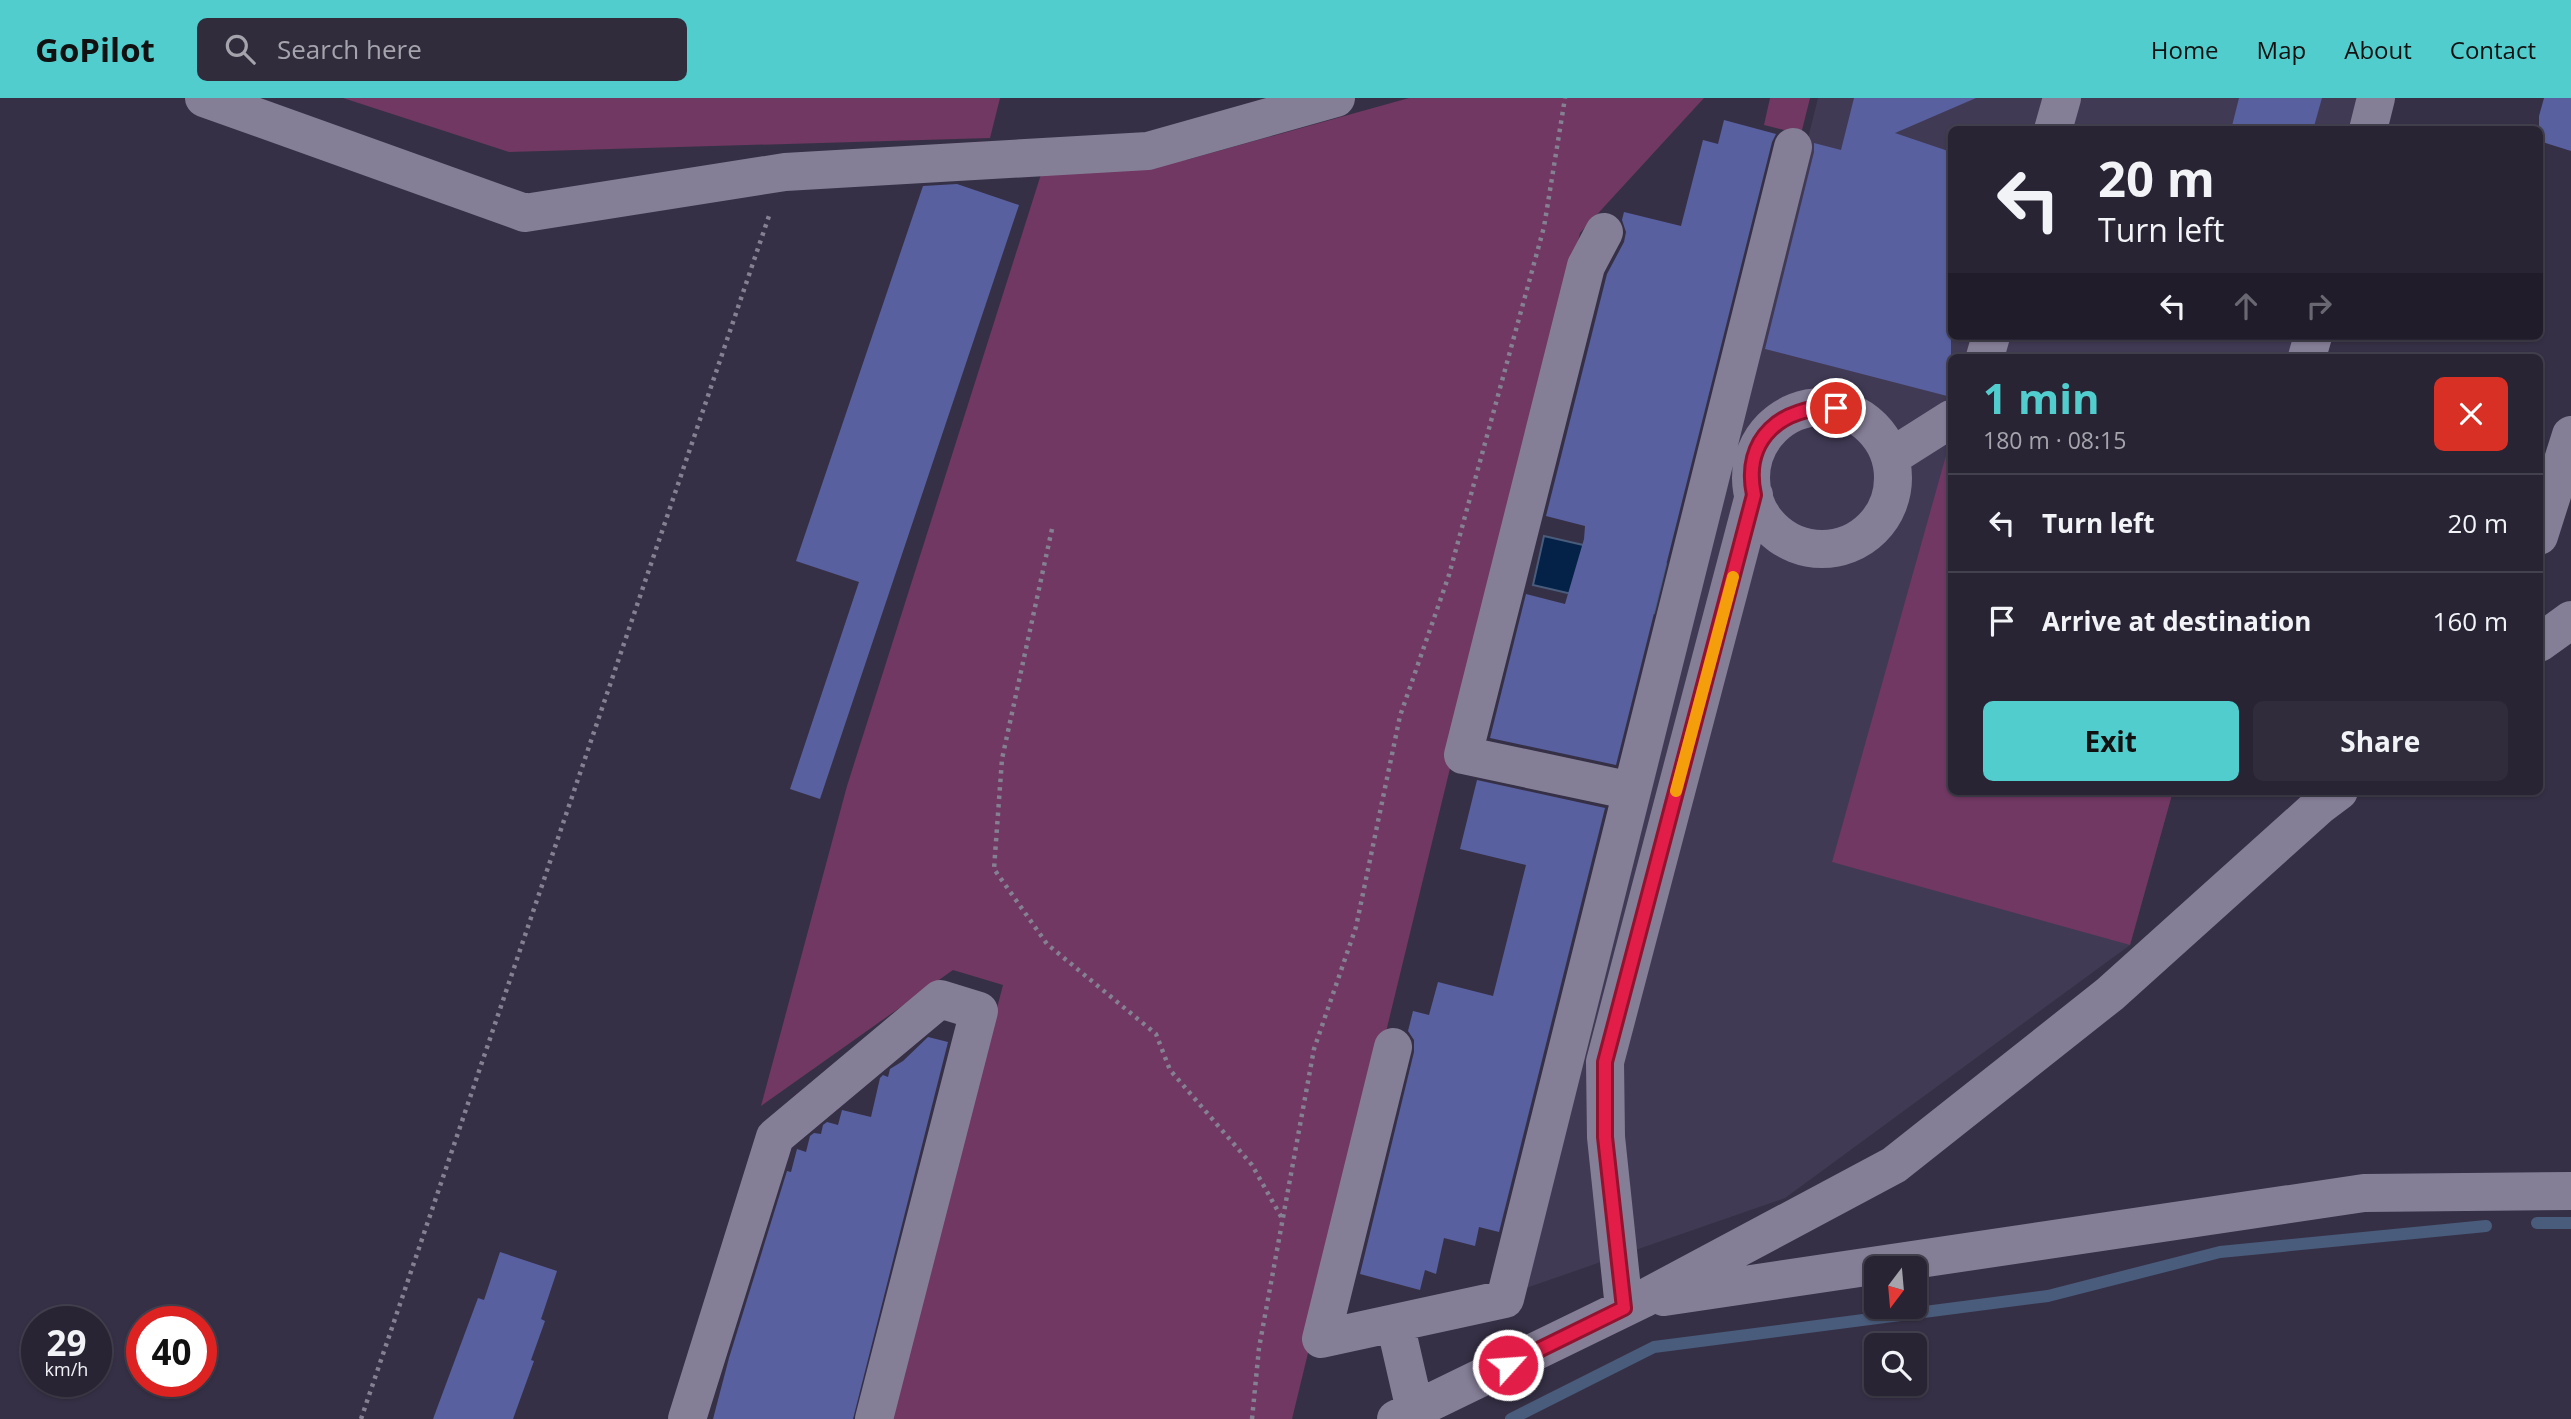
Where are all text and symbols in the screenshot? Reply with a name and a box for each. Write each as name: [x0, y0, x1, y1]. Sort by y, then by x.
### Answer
search box: [197, 18, 687, 81]
text: GoPilot: [35, 27, 155, 72]
icon: search: [221, 30, 259, 68]
text: Search here: [277, 31, 422, 67]
text: Home: [2151, 33, 2219, 66]
text: Map: [2257, 33, 2306, 66]
text: About: [2344, 33, 2412, 66]
text: Contact: [2450, 33, 2536, 66]
text: 20 m: [2098, 145, 2215, 211]
icon: left: [1983, 154, 2074, 245]
text: Turn left: [2098, 208, 2224, 251]
icon: left: [2154, 287, 2192, 325]
icon: ahead: [2227, 287, 2265, 325]
icon: right: [2300, 287, 2338, 325]
text: 1 min: [1983, 369, 2100, 426]
button: close: [2434, 377, 2508, 451]
pin: [1806, 378, 1866, 438]
icon: arrive: [1817, 389, 1855, 427]
text: 180 m · 08:15: [1983, 424, 2126, 456]
icon: left: [1983, 504, 2021, 542]
text: Turn left: [2042, 505, 2154, 541]
text: 20 m: [2447, 505, 2508, 541]
icon: arrive: [1983, 602, 2021, 640]
text: Arrive at destination: [2042, 603, 2311, 639]
text: 160 m: [2433, 603, 2508, 639]
button: Exit: [1983, 701, 2239, 781]
button: Share: [2253, 701, 2508, 781]
north arrow: [1864, 1256, 1927, 1320]
map controls: [1864, 1256, 1927, 1396]
speed limit sign: 40: [126, 1306, 217, 1397]
text: 29: [46, 1319, 87, 1366]
position arrow: [1471, 1328, 1545, 1402]
button: search: [1864, 1333, 1927, 1396]
text: km/h: [45, 1357, 88, 1381]

